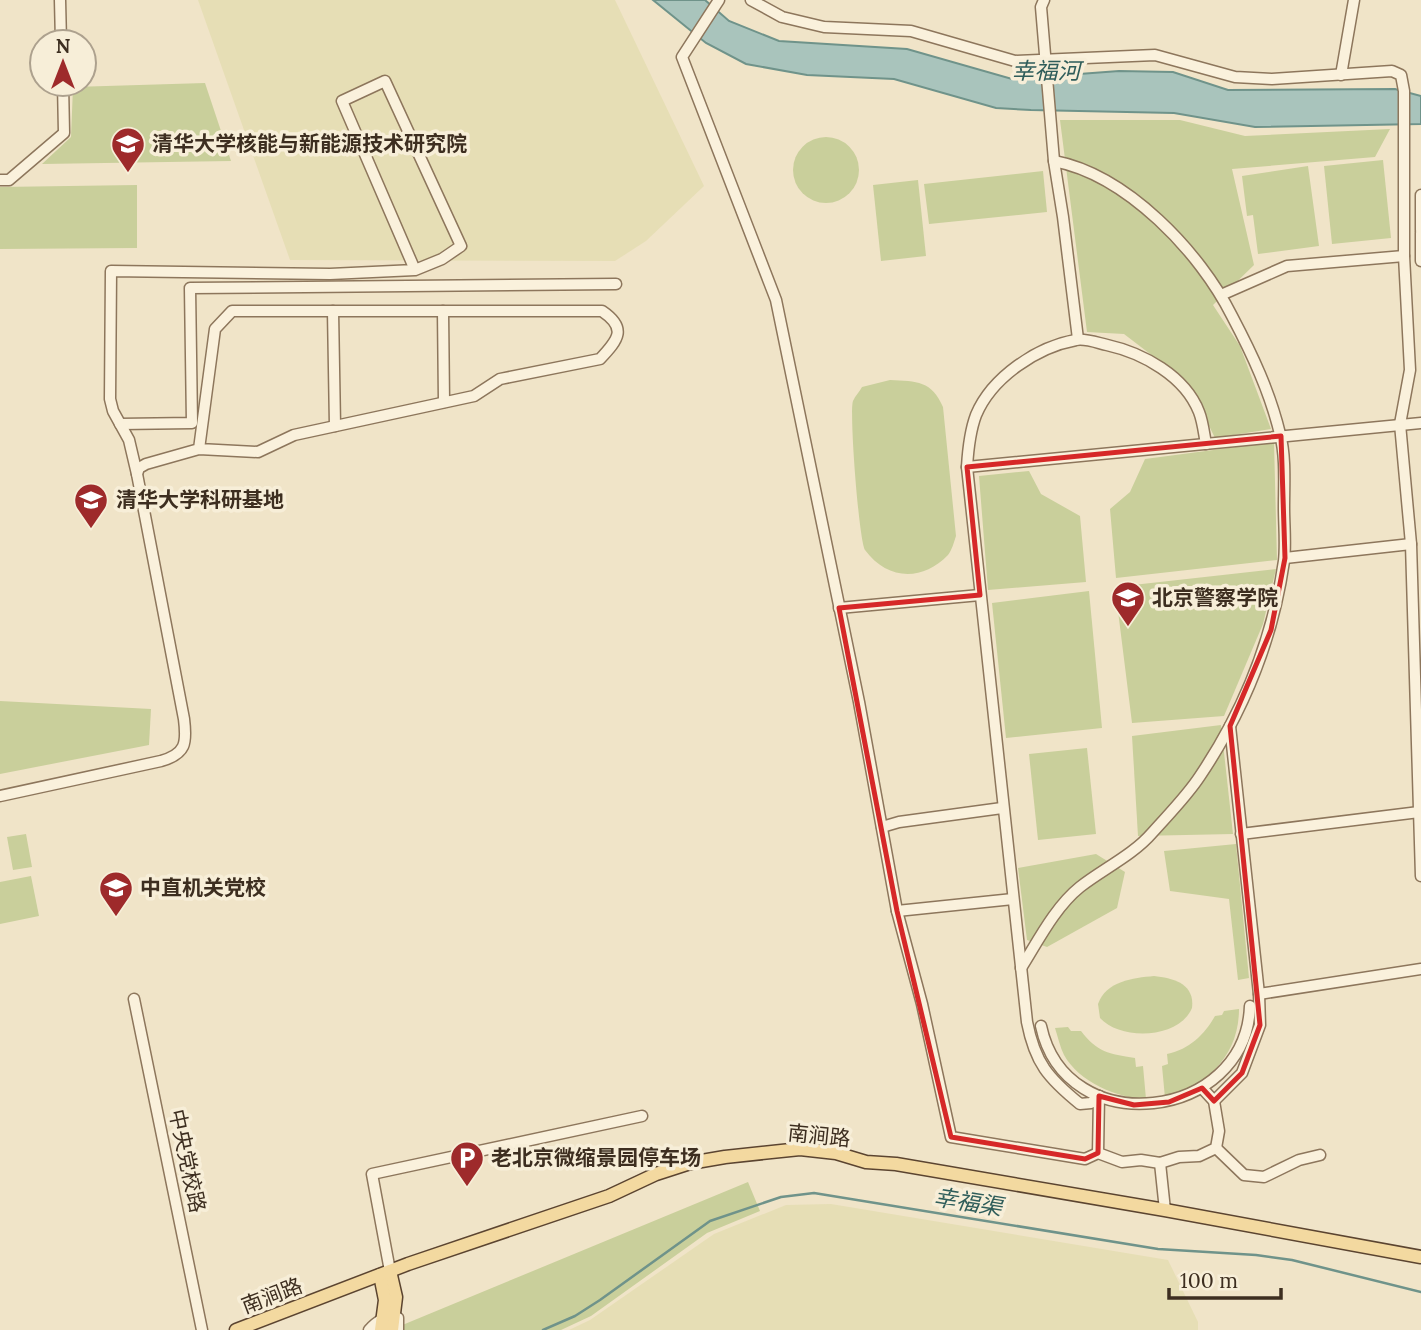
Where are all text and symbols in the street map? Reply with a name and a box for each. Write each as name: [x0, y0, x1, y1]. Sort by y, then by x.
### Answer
north arrow: [28, 28, 98, 98]
text: N: [56, 34, 71, 58]
water label: 幸福河: [1012, 56, 1085, 85]
school or university icon: 清华大学核能与新能源技术研究院: [109, 125, 147, 174]
place label: 清华大学核能与新能源技术研究院: [152, 130, 467, 157]
school or university icon: 清华大学科研基地: [72, 481, 110, 530]
place label: 清华大学科研基地: [116, 486, 284, 513]
school or university icon: 北京警察学院: [1109, 579, 1147, 628]
place label: 北京警察学院: [1152, 584, 1278, 611]
school or university icon: 中直机关党校: [97, 869, 135, 918]
place label: 中直机关党校: [140, 874, 266, 901]
street label: 中央党校路: [163, 1107, 212, 1215]
street label: 南涧路: [786, 1119, 852, 1152]
parking icon: 老北京微缩景园停车场: [448, 1139, 486, 1188]
place label: 老北京微缩景园停车场: [491, 1144, 701, 1171]
water label: 幸福渠: [932, 1182, 1007, 1222]
scale bar: [1169, 1256, 1281, 1300]
text: 100 m: [1180, 1267, 1238, 1294]
street label: 南涧路: [238, 1272, 306, 1319]

